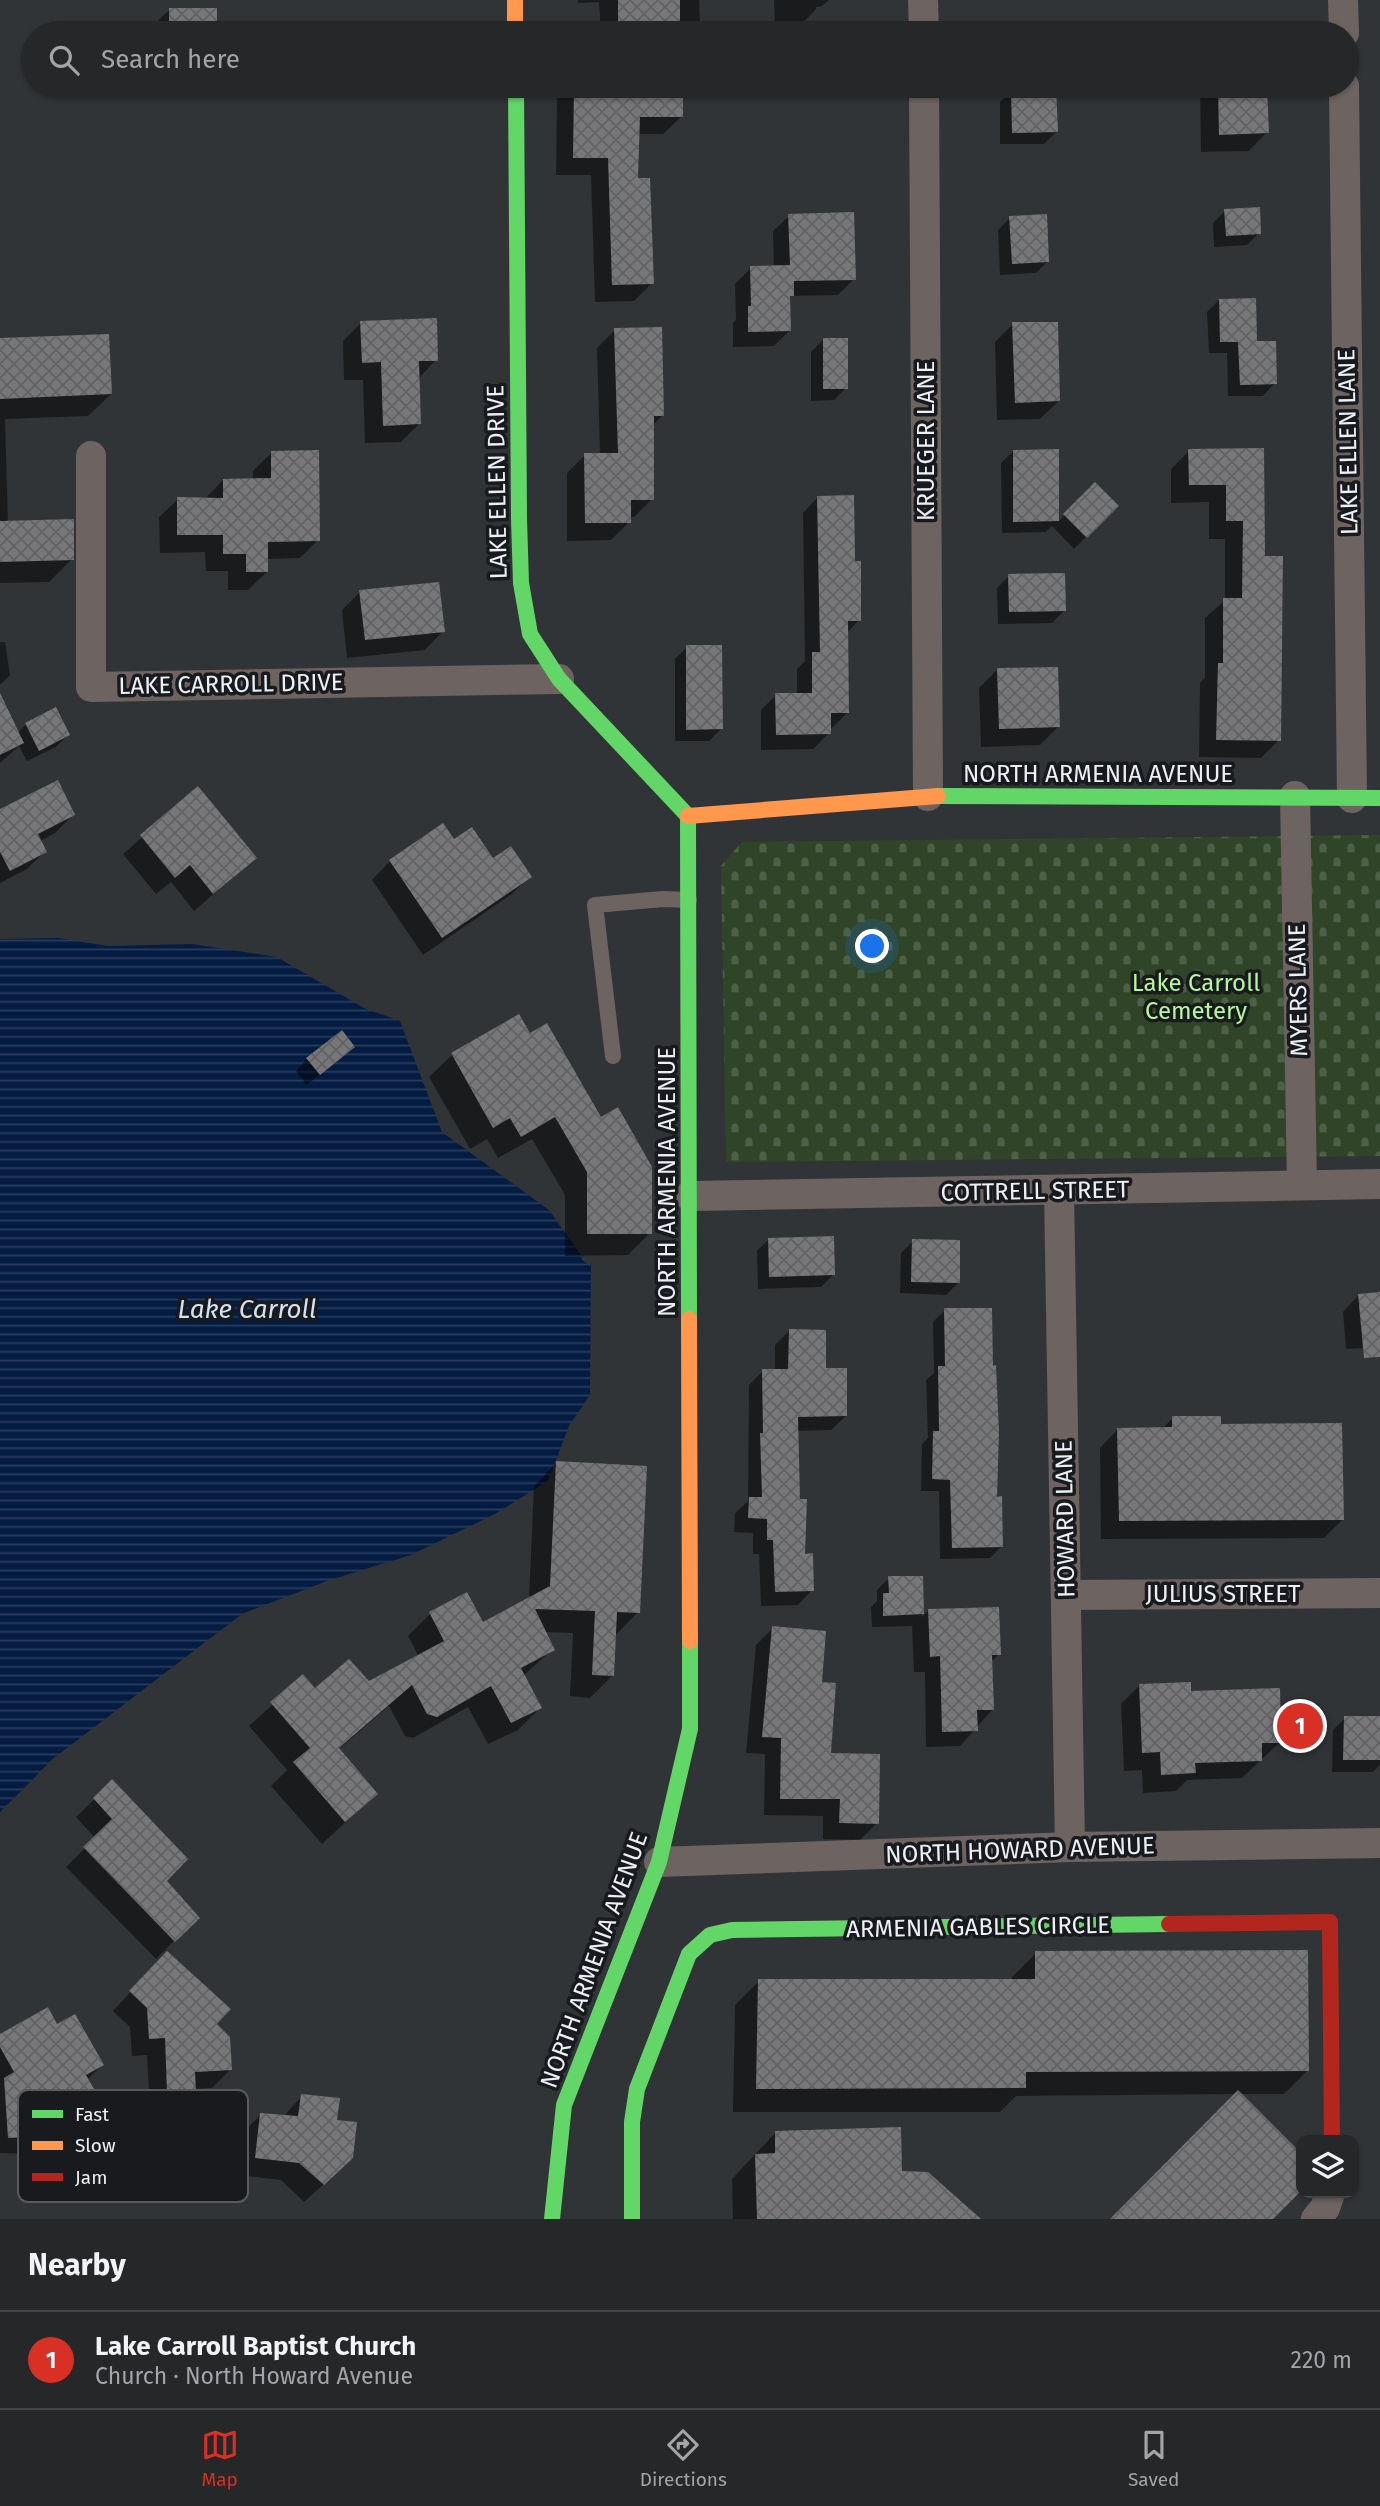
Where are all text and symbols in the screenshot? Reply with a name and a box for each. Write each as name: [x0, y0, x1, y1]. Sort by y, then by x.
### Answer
search box: [21, 21, 1359, 98]
icon: search: [45, 41, 83, 79]
text: Search here: [101, 44, 240, 75]
street label: LAKE ELLEN LANE: [1332, 349, 1364, 535]
street label: KRUEGER LANE: [912, 361, 940, 521]
street label: LAKE ELLEN DRIVE: [481, 384, 513, 580]
street label: LAKE CARROLL DRIVE: [118, 668, 344, 700]
street label: NORTH ARMENIA AVENUE: [963, 760, 1233, 788]
street label: MYERS LANE: [1283, 923, 1313, 1057]
your location: [855, 929, 889, 963]
park label: Lake Carroll Cemetery: [1132, 969, 1260, 1025]
street label: NORTH ARMENIA AVENUE: [653, 1047, 681, 1317]
street label: COTTRELL STREET: [940, 1175, 1130, 1207]
water label: Lake Carroll: [177, 1294, 317, 1325]
street label: HOWARD LANE: [1050, 1440, 1080, 1598]
street label: JULIUS STREET: [1146, 1580, 1301, 1608]
pin: 1: [1277, 1700, 1323, 1752]
street label: NORTH ARMENIA AVENUE: [535, 1828, 653, 2092]
street label: NORTH HOWARD AVENUE: [885, 1831, 1155, 1869]
street label: ARMENIA GABLES CIRCLE: [846, 1911, 1110, 1943]
legend: [18, 2090, 248, 2202]
text: Fast: [75, 2103, 109, 2126]
text: Slow: [75, 2134, 116, 2157]
map controls: [1296, 2135, 1359, 2198]
button: layers: [1296, 2135, 1359, 2198]
text: Jam: [75, 2166, 107, 2189]
text: Nearby: [28, 2247, 126, 2283]
text: Lake Carroll Baptist Church: [95, 2331, 416, 2362]
text: 1: [46, 2346, 56, 2374]
text: 220 m: [1291, 2346, 1352, 2374]
text: Church · North Howard Avenue: [95, 2362, 413, 2390]
tab: Map: [201, 2426, 239, 2491]
tab: Directions: [640, 2426, 727, 2491]
tab: Saved: [1128, 2426, 1179, 2491]

